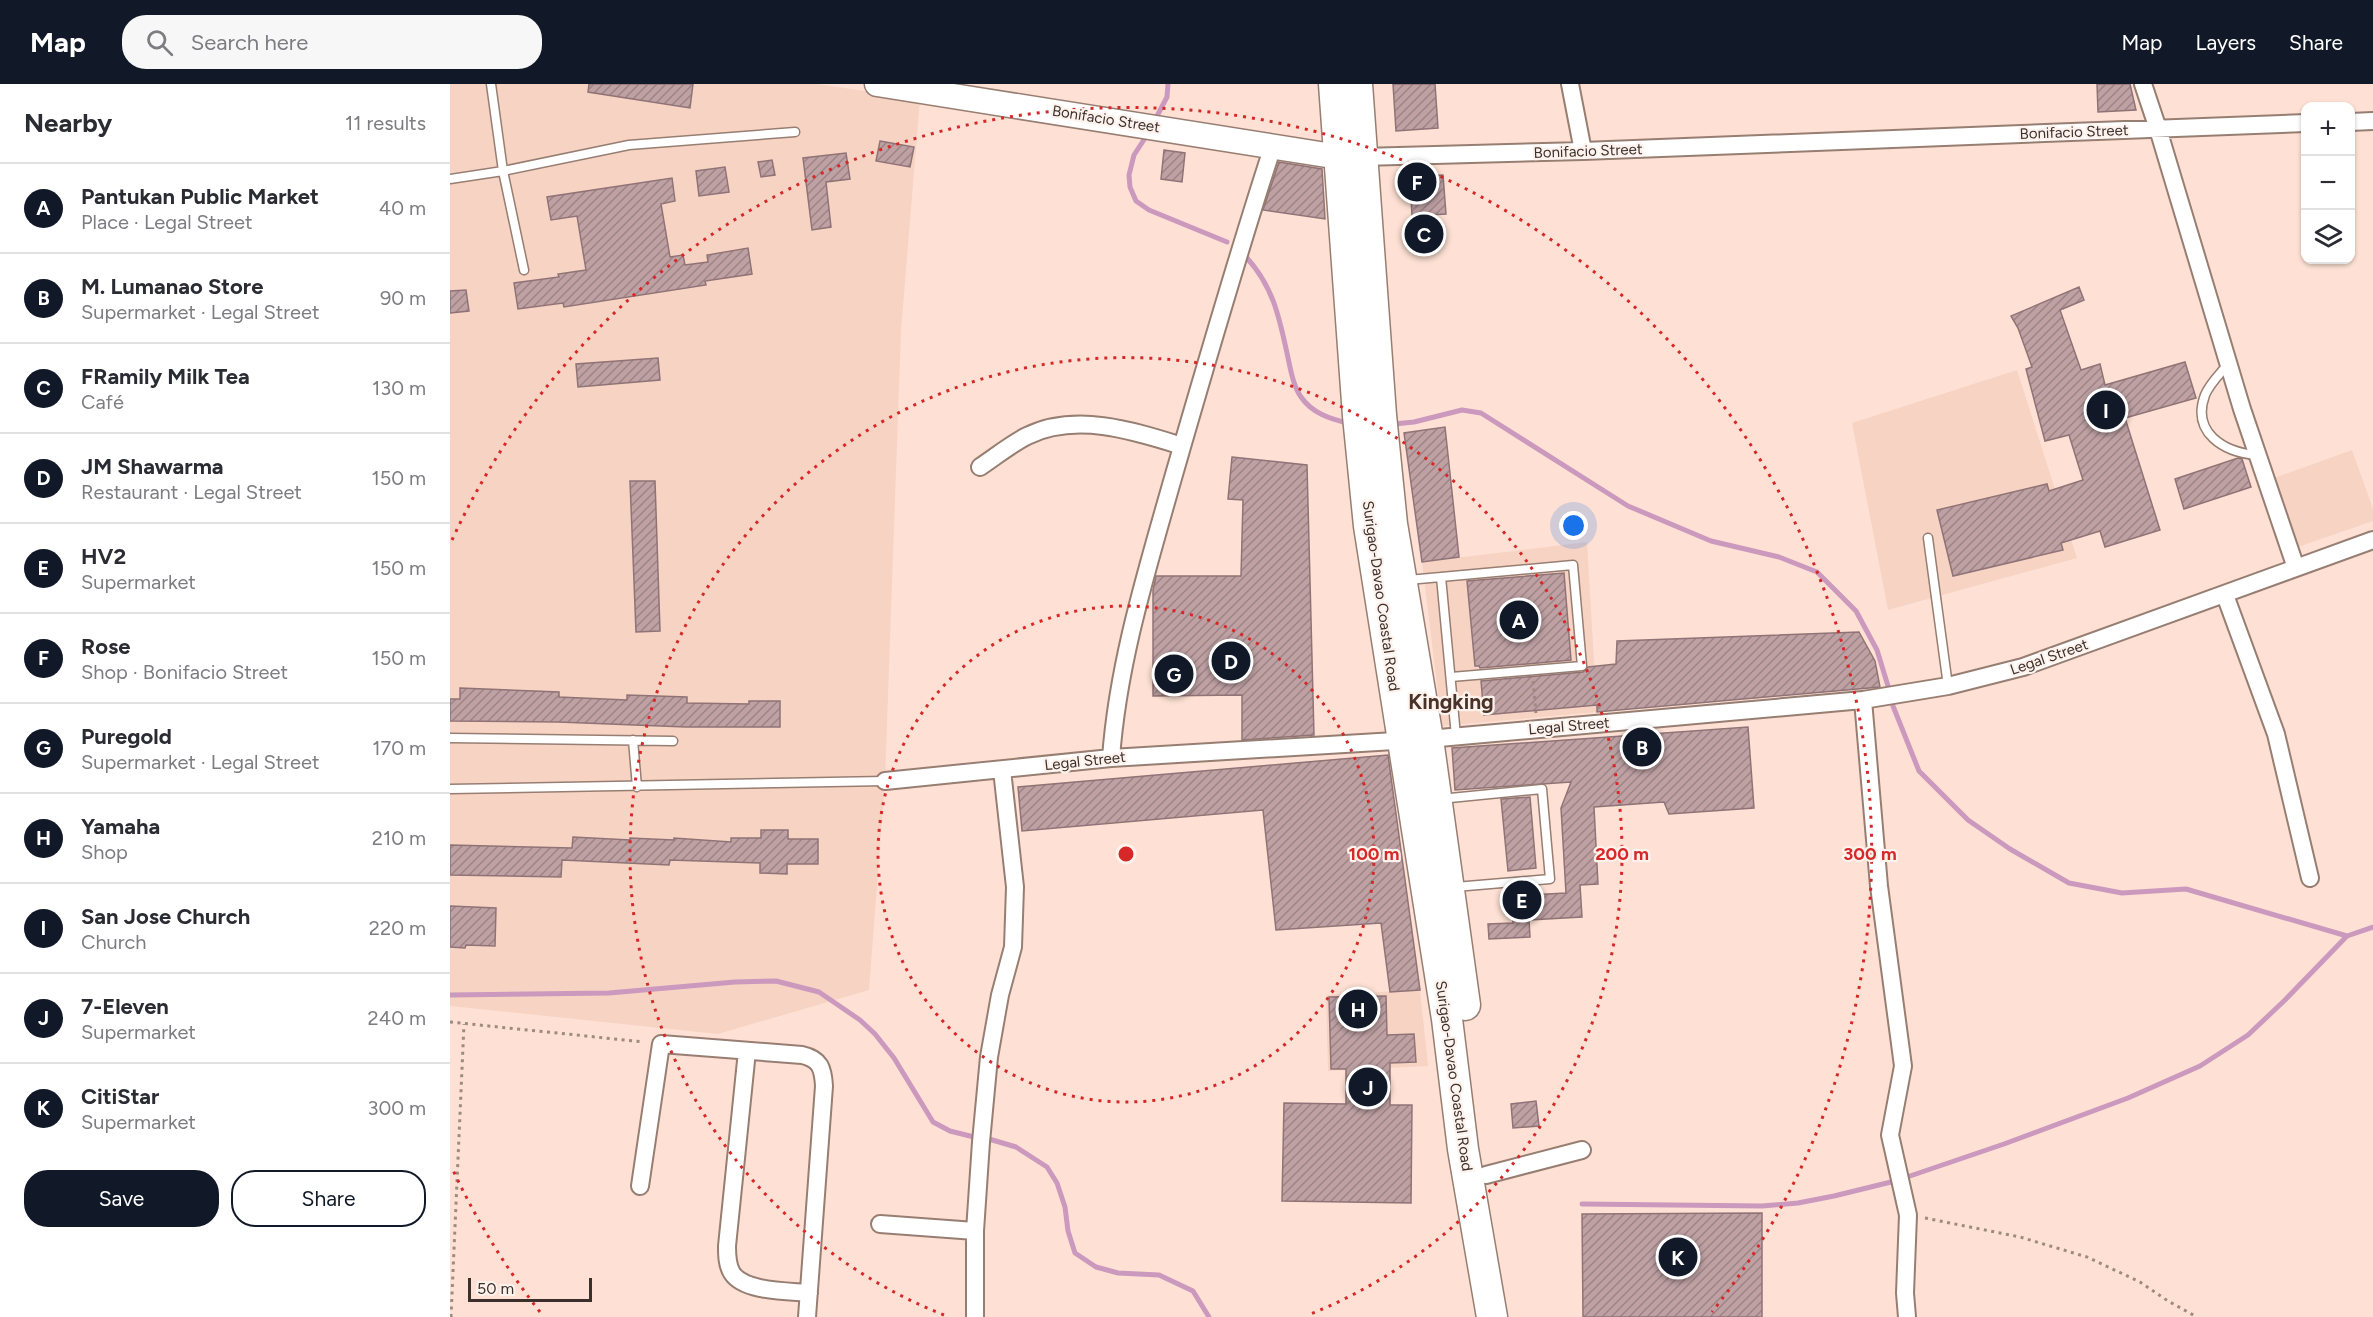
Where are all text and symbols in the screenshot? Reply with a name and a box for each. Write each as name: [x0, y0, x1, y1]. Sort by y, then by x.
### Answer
search box: [122, 15, 542, 69]
text: Map: [30, 25, 86, 59]
icon: search: [143, 26, 176, 59]
text: Search here: [191, 29, 308, 56]
text: Map: [2122, 30, 2162, 55]
text: Layers: [2195, 30, 2256, 55]
text: Share: [2289, 30, 2343, 55]
street label: Bonifacio Street: [1051, 102, 1161, 136]
map controls: [2301, 102, 2355, 264]
button: +: [2301, 102, 2355, 156]
text: Nearby: [24, 107, 112, 139]
text: 11 results: [345, 111, 426, 135]
street label: Bonifacio Street: [2019, 121, 2129, 143]
street label: Bonifacio Street: [1533, 140, 1643, 162]
button: −: [2301, 156, 2355, 210]
pin: F: [1398, 160, 1436, 204]
text: Pantukan Public Market: [81, 183, 319, 210]
text: A: [36, 196, 51, 220]
text: 40 m: [379, 196, 426, 220]
text: Place · Legal Street: [81, 210, 252, 234]
button: layers: [2301, 210, 2355, 264]
pin: C: [1404, 212, 1444, 256]
text: M. Lumanao Store: [81, 273, 263, 300]
text: B: [37, 286, 50, 310]
text: 90 m: [380, 286, 426, 310]
text: Supermarket · Legal Street: [81, 300, 319, 324]
text: FRamily Milk Tea: [81, 363, 250, 390]
text: C: [36, 376, 51, 400]
text: 130 m: [372, 376, 426, 400]
pin: I: [2086, 388, 2126, 432]
text: Café: [81, 390, 124, 414]
text: JM Shawarma: [81, 453, 224, 480]
text: D: [37, 466, 51, 490]
text: 150 m: [371, 466, 426, 490]
text: Restaurant · Legal Street: [81, 480, 302, 504]
street label: Surigao-Davao Coastal Road: [1359, 500, 1403, 692]
your location: [1559, 511, 1588, 540]
text: HV2: [81, 543, 126, 570]
text: E: [38, 556, 49, 580]
text: 150 m: [371, 556, 426, 580]
text: Supermarket: [81, 570, 196, 594]
pin: A: [1500, 598, 1538, 642]
text: Rose: [81, 633, 130, 660]
street label: Legal Street: [2008, 635, 2091, 679]
pin: D: [1212, 638, 1250, 684]
text: F: [38, 646, 49, 670]
text: 150 m: [371, 646, 426, 670]
pin: G: [1154, 652, 1194, 696]
text: Shop · Bonifacio Street: [81, 660, 288, 684]
district label: Kingking: [1408, 689, 1494, 714]
street label: Legal Street: [1528, 713, 1611, 739]
text: Puregold: [81, 723, 172, 750]
pin: B: [1622, 724, 1662, 770]
text: G: [36, 736, 51, 760]
text: 170 m: [372, 736, 426, 760]
street label: Legal Street: [1044, 748, 1127, 774]
text: Supermarket · Legal Street: [81, 750, 319, 774]
text: Yamaha: [81, 813, 160, 840]
text: H: [36, 826, 51, 850]
text: 210 m: [372, 826, 426, 850]
text: Shop: [81, 840, 128, 864]
text: 100 m: [1349, 843, 1399, 865]
text: 200 m: [1595, 843, 1649, 865]
text: 300 m: [1843, 843, 1897, 865]
centre of rings: [1116, 844, 1136, 864]
pin: E: [1502, 878, 1542, 922]
text: San Jose Church: [81, 903, 250, 930]
text: I: [41, 916, 46, 940]
text: 220 m: [369, 916, 426, 940]
text: Church: [81, 930, 146, 954]
street label: Surigao-Davao Coastal Road: [1432, 980, 1476, 1172]
pin: H: [1338, 986, 1378, 1032]
text: 7-Eleven: [81, 993, 169, 1020]
text: J: [38, 1006, 49, 1030]
text: 240 m: [368, 1006, 426, 1030]
text: Supermarket: [81, 1020, 196, 1044]
pin: J: [1348, 1064, 1388, 1110]
text: CitiStar: [81, 1083, 159, 1110]
text: K: [37, 1096, 50, 1120]
text: 300 m: [368, 1096, 426, 1120]
text: Supermarket: [81, 1110, 196, 1134]
button: Save: [24, 1170, 219, 1227]
button: Share: [231, 1170, 426, 1227]
pin: K: [1658, 1234, 1698, 1280]
scale bar: [468, 1275, 592, 1302]
text: 50 m: [477, 1279, 514, 1298]

